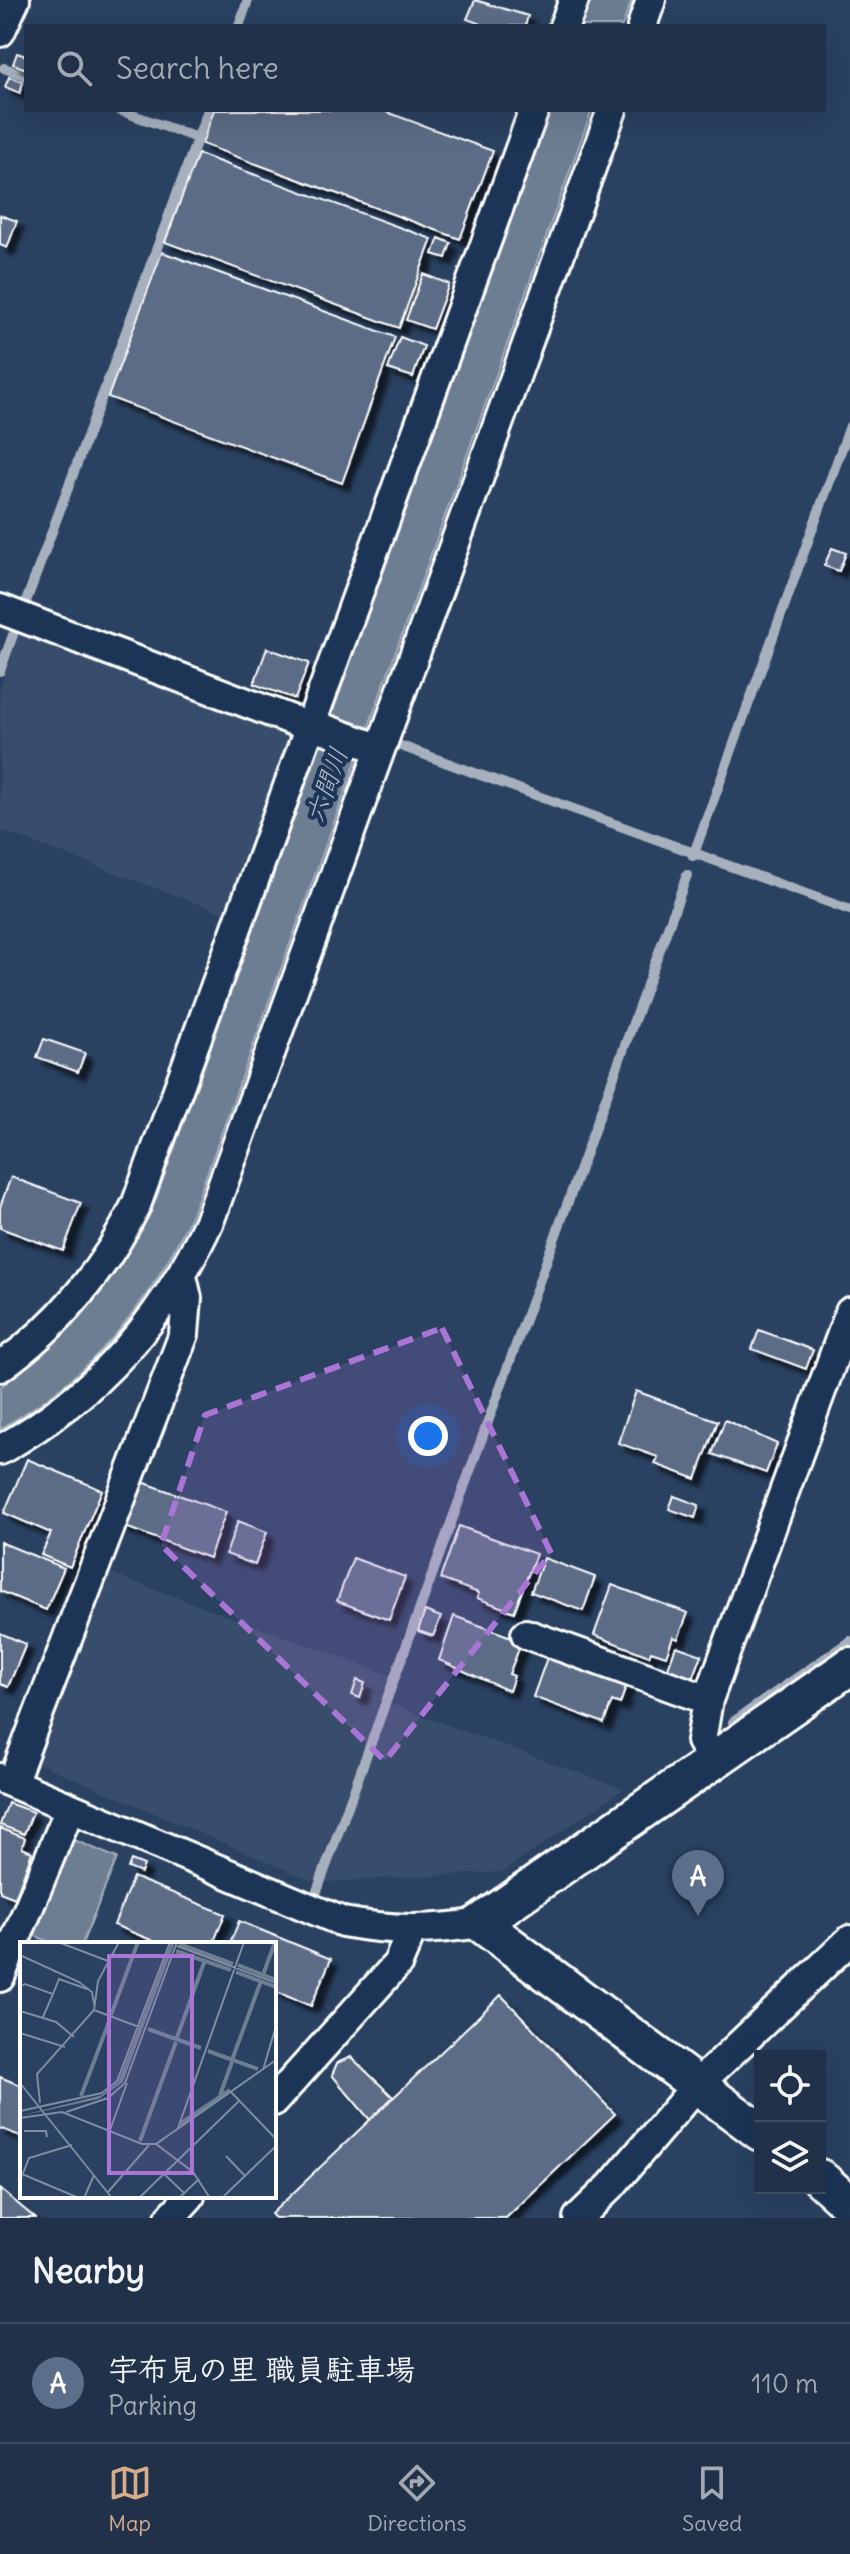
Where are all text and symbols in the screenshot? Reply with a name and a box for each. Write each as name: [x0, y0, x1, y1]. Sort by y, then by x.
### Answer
search box: [24, 24, 826, 112]
icon: search: [52, 46, 96, 90]
text: Search here: [116, 49, 279, 87]
water label: 六間川: [297, 743, 355, 827]
your location: [408, 1416, 448, 1456]
pin: A: [672, 1850, 724, 1916]
inset map: [20, 1942, 276, 2198]
map controls: [754, 2050, 826, 2194]
button: locate: [754, 2050, 826, 2122]
button: layers: [754, 2122, 826, 2194]
text: Nearby: [32, 2249, 145, 2292]
text: 宇布見の里 職員駐車場: [108, 2350, 415, 2388]
text: A: [50, 2367, 66, 2400]
text: 110 m: [751, 2367, 818, 2400]
text: Parking: [108, 2389, 197, 2422]
tab: Map: [108, 2461, 152, 2537]
tab: Directions: [367, 2461, 467, 2537]
tab: Saved: [682, 2461, 742, 2537]

